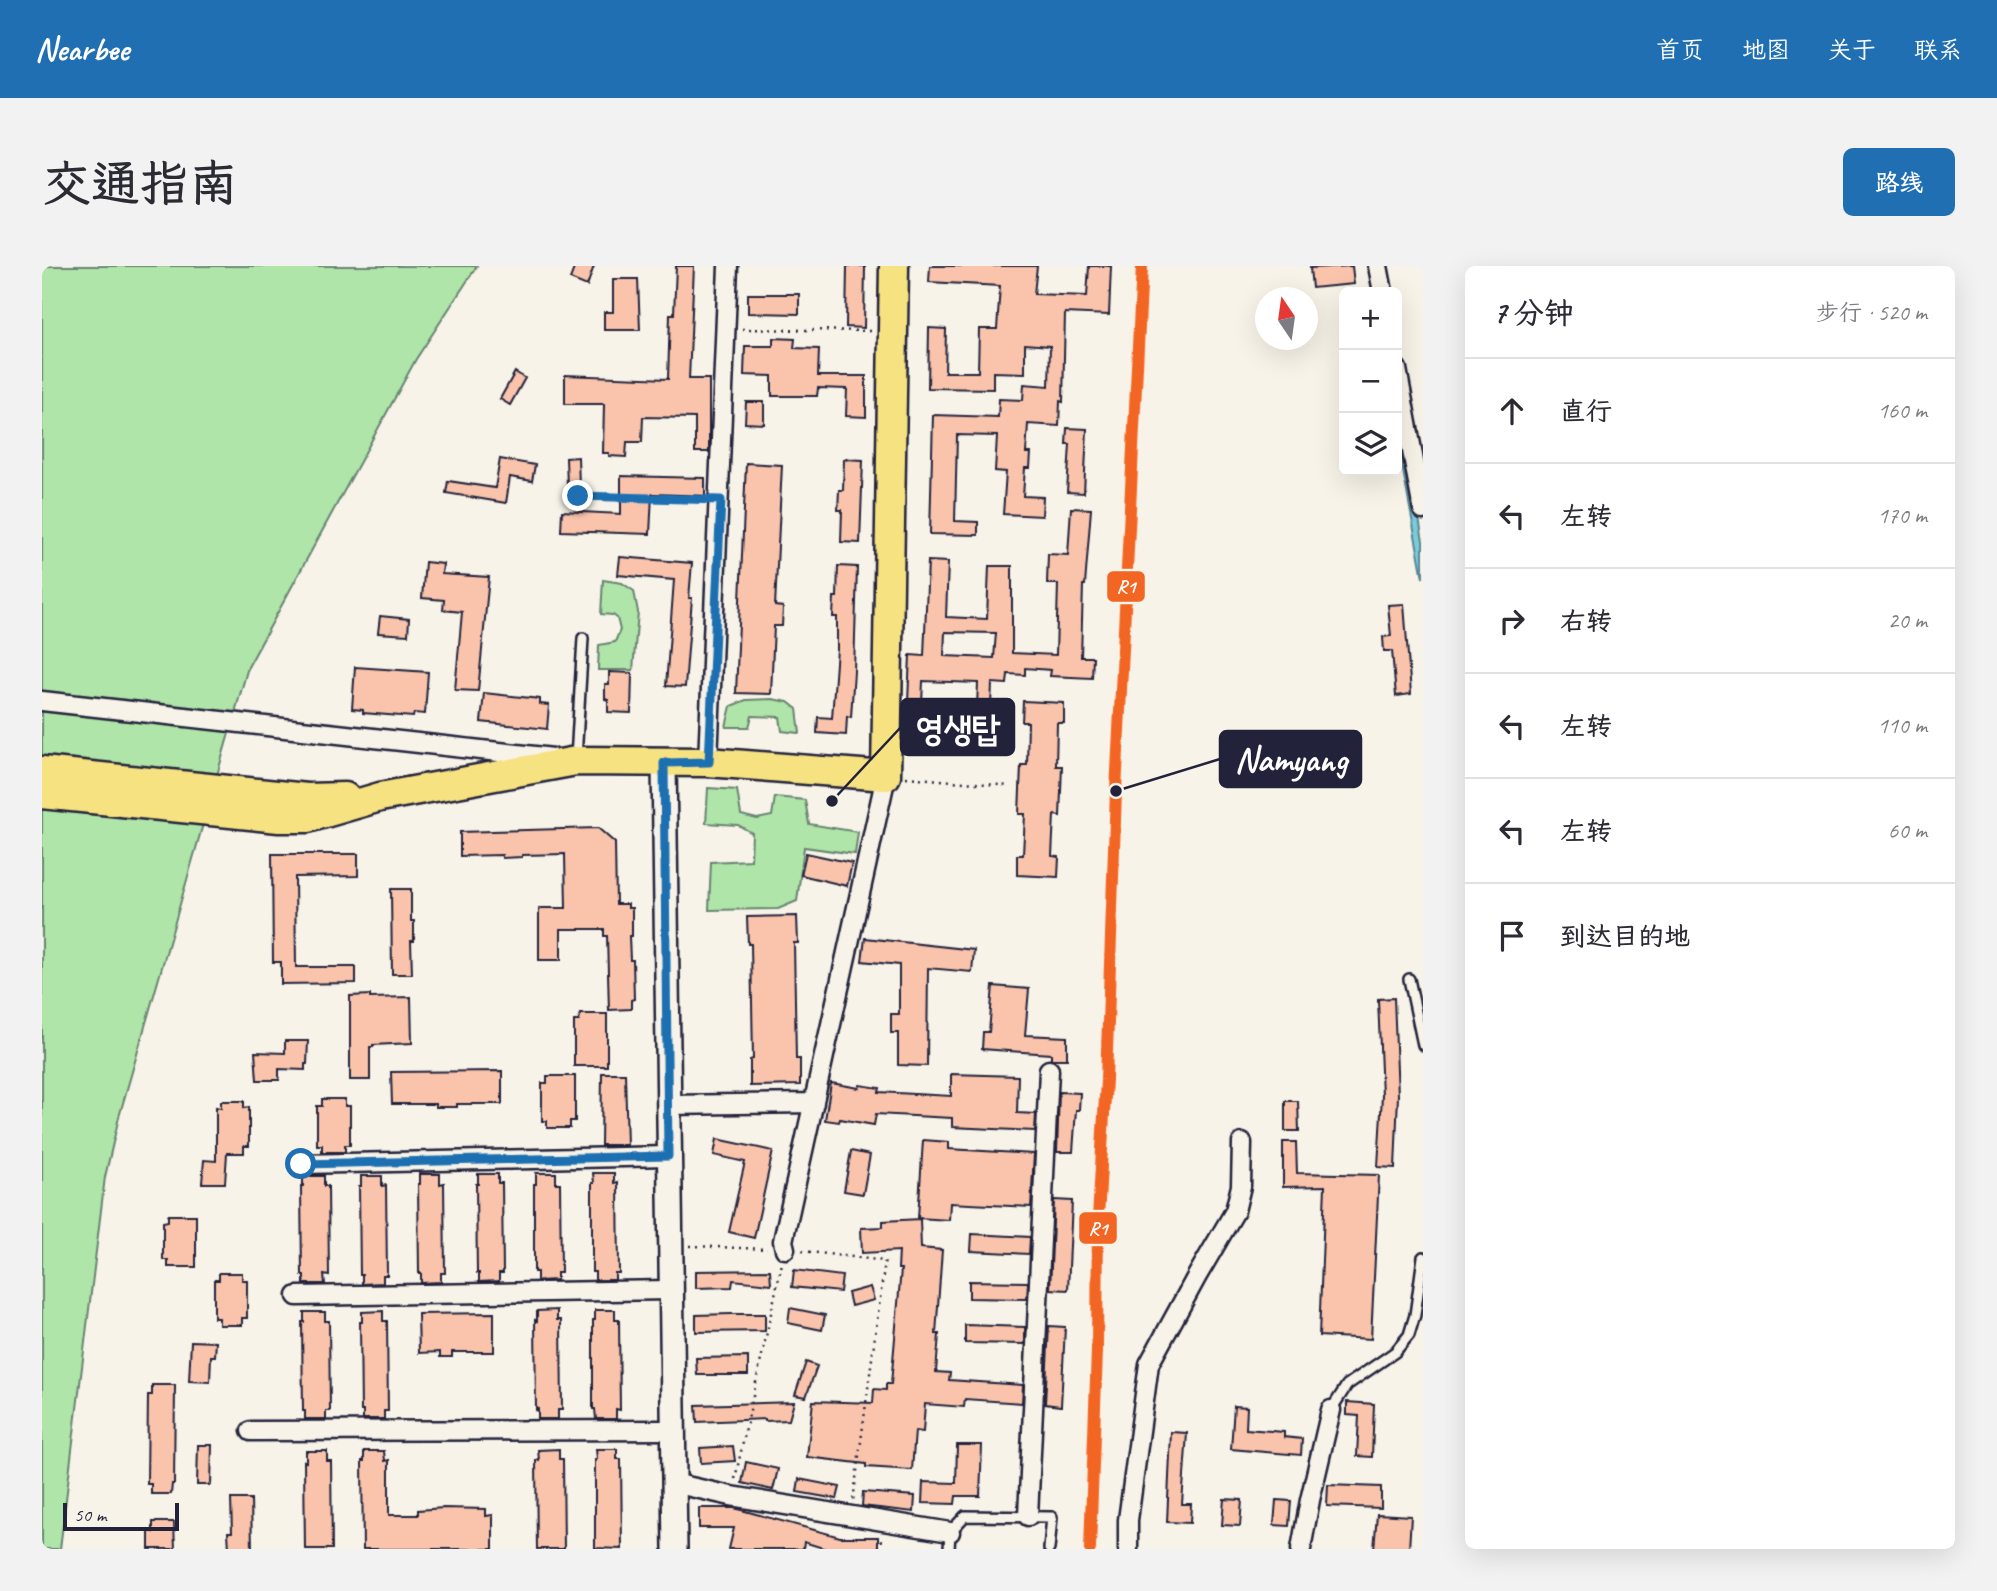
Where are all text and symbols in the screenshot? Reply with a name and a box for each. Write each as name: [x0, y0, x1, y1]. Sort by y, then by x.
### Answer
text: Nearbee: [35, 28, 129, 70]
text: 首页: [1656, 35, 1704, 65]
text: 地图: [1742, 35, 1790, 65]
text: 关于: [1828, 35, 1876, 65]
text: 联系: [1914, 35, 1962, 65]
button: 路线: [1843, 148, 1955, 216]
text: 交通指南: [42, 153, 238, 215]
north arrow: [1255, 287, 1318, 350]
map controls: [1339, 287, 1402, 476]
button: +: [1339, 287, 1402, 350]
text: 7 分钟: [1493, 294, 1574, 332]
text: 步行 · 520 m: [1816, 298, 1927, 327]
button: −: [1339, 350, 1402, 413]
icon: ahead: [1493, 392, 1531, 430]
text: 直行: [1560, 395, 1612, 428]
text: 160 m: [1878, 396, 1927, 425]
button: layers: [1339, 413, 1402, 476]
route end: [562, 480, 593, 511]
icon: left: [1493, 497, 1531, 535]
text: 左转: [1560, 500, 1612, 533]
text: 170 m: [1878, 501, 1927, 530]
line badge: R1: [1106, 570, 1146, 603]
text: R1: [1117, 575, 1138, 599]
icon: right: [1493, 602, 1531, 640]
text: 右转: [1560, 605, 1612, 638]
text: 20 m: [1888, 606, 1927, 635]
callout: 영생탑: [901, 699, 1014, 755]
text: 영생탑: [916, 706, 1001, 751]
icon: left: [1493, 707, 1531, 745]
text: 左转: [1560, 710, 1612, 743]
text: 110 m: [1878, 711, 1927, 740]
callout: Namyang: [1220, 731, 1361, 787]
text: Namyang: [1235, 737, 1349, 782]
icon: left: [1493, 812, 1531, 850]
text: 左转: [1560, 815, 1612, 848]
text: 60 m: [1888, 816, 1927, 845]
icon: arrive: [1493, 917, 1531, 955]
text: 到达目的地: [1560, 920, 1690, 953]
route start: [285, 1148, 316, 1179]
line badge: R1: [1078, 1211, 1118, 1245]
text: R1: [1089, 1217, 1110, 1241]
scale bar: [63, 1500, 178, 1532]
text: 50 m: [74, 1503, 106, 1527]

